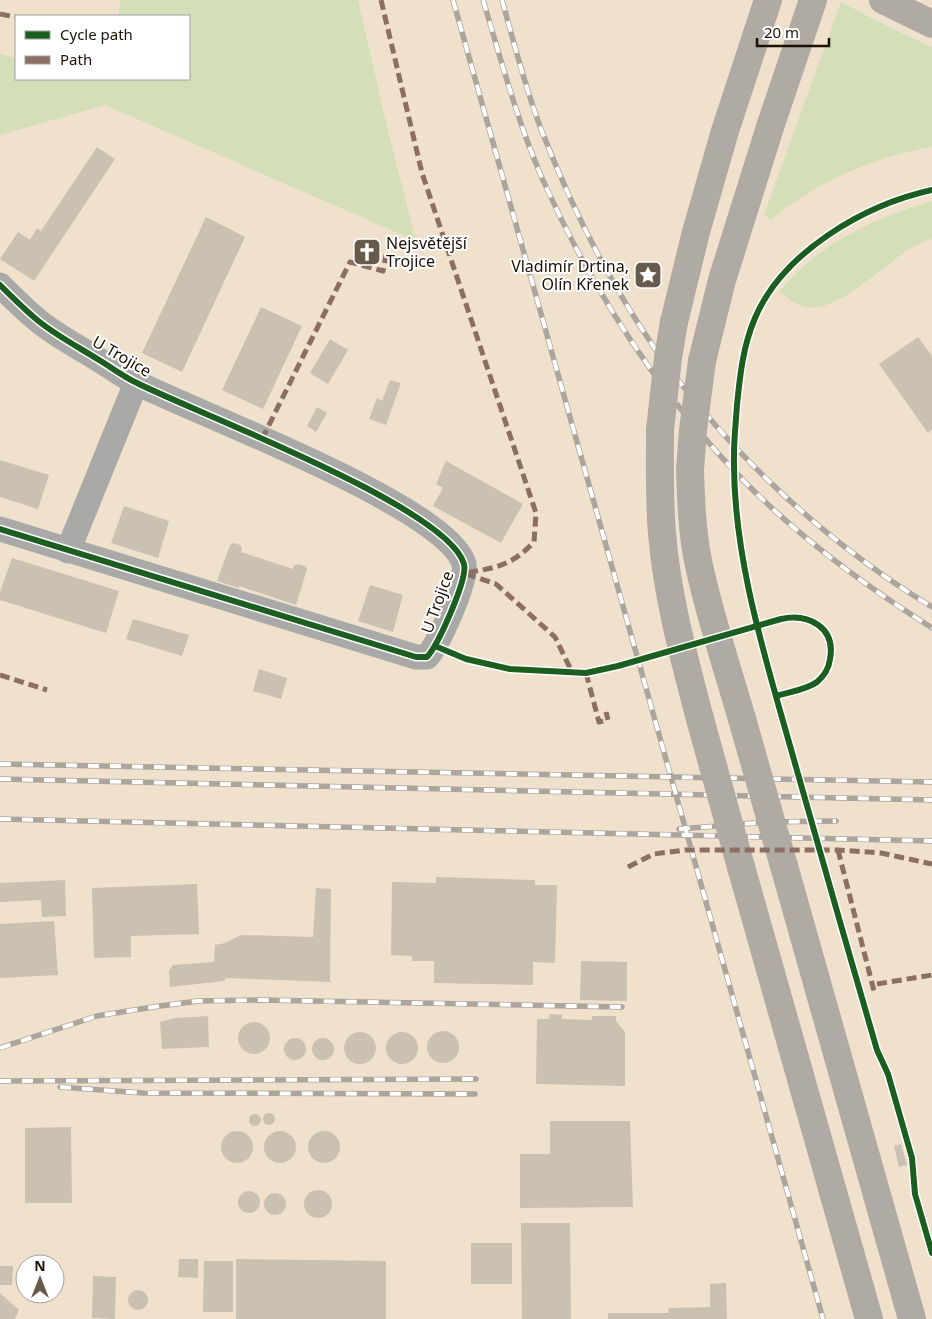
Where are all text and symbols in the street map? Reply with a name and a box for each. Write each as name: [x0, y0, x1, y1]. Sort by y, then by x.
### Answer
legend: [15, 15, 190, 80]
scale bar: [757, 15, 830, 47]
text: 20 m: [764, 22, 799, 42]
text: Cycle path: [60, 24, 133, 44]
text: Path: [60, 49, 92, 69]
place label: Nejsvětější Trojice: [386, 232, 468, 272]
church icon: Nejsvětější Trojice: [352, 237, 382, 267]
place label: Vladimír Drtina, Olín Křenek: [511, 255, 629, 295]
place icon: Vladimír Drtina, Olín Křenek: [633, 260, 663, 290]
street label: U Trojice: [88, 330, 156, 382]
street label: U Trojice: [416, 568, 458, 636]
north arrow: [15, 1254, 65, 1304]
text: N: [34, 1256, 46, 1275]

